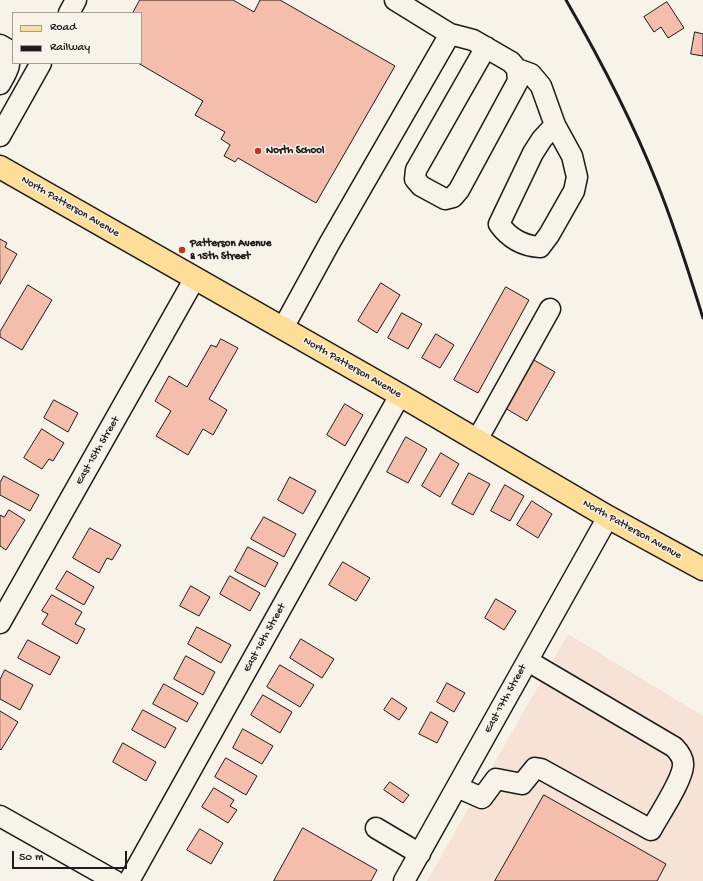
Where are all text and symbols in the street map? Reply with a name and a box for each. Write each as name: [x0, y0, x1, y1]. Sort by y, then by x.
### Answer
legend: [12, 12, 142, 64]
text: Road: [50, 21, 76, 35]
text: Railway: [50, 41, 90, 55]
place label: North School: [266, 144, 324, 158]
marker: North School: [253, 146, 263, 156]
street label: North Patterson Avenue: [19, 173, 121, 241]
place label: Patterson Avenue & 15th Street: [190, 237, 271, 263]
marker: Patterson Avenue & 15th Street: [177, 245, 187, 255]
street label: North Patterson Avenue: [301, 334, 403, 402]
street label: East 15th Street: [73, 415, 123, 487]
street label: North Patterson Avenue: [580, 497, 684, 563]
street label: East 16th Street: [241, 601, 289, 675]
street label: East 17th Street: [482, 662, 530, 736]
scale bar: [14, 843, 129, 869]
text: 50 m: [19, 851, 44, 865]

